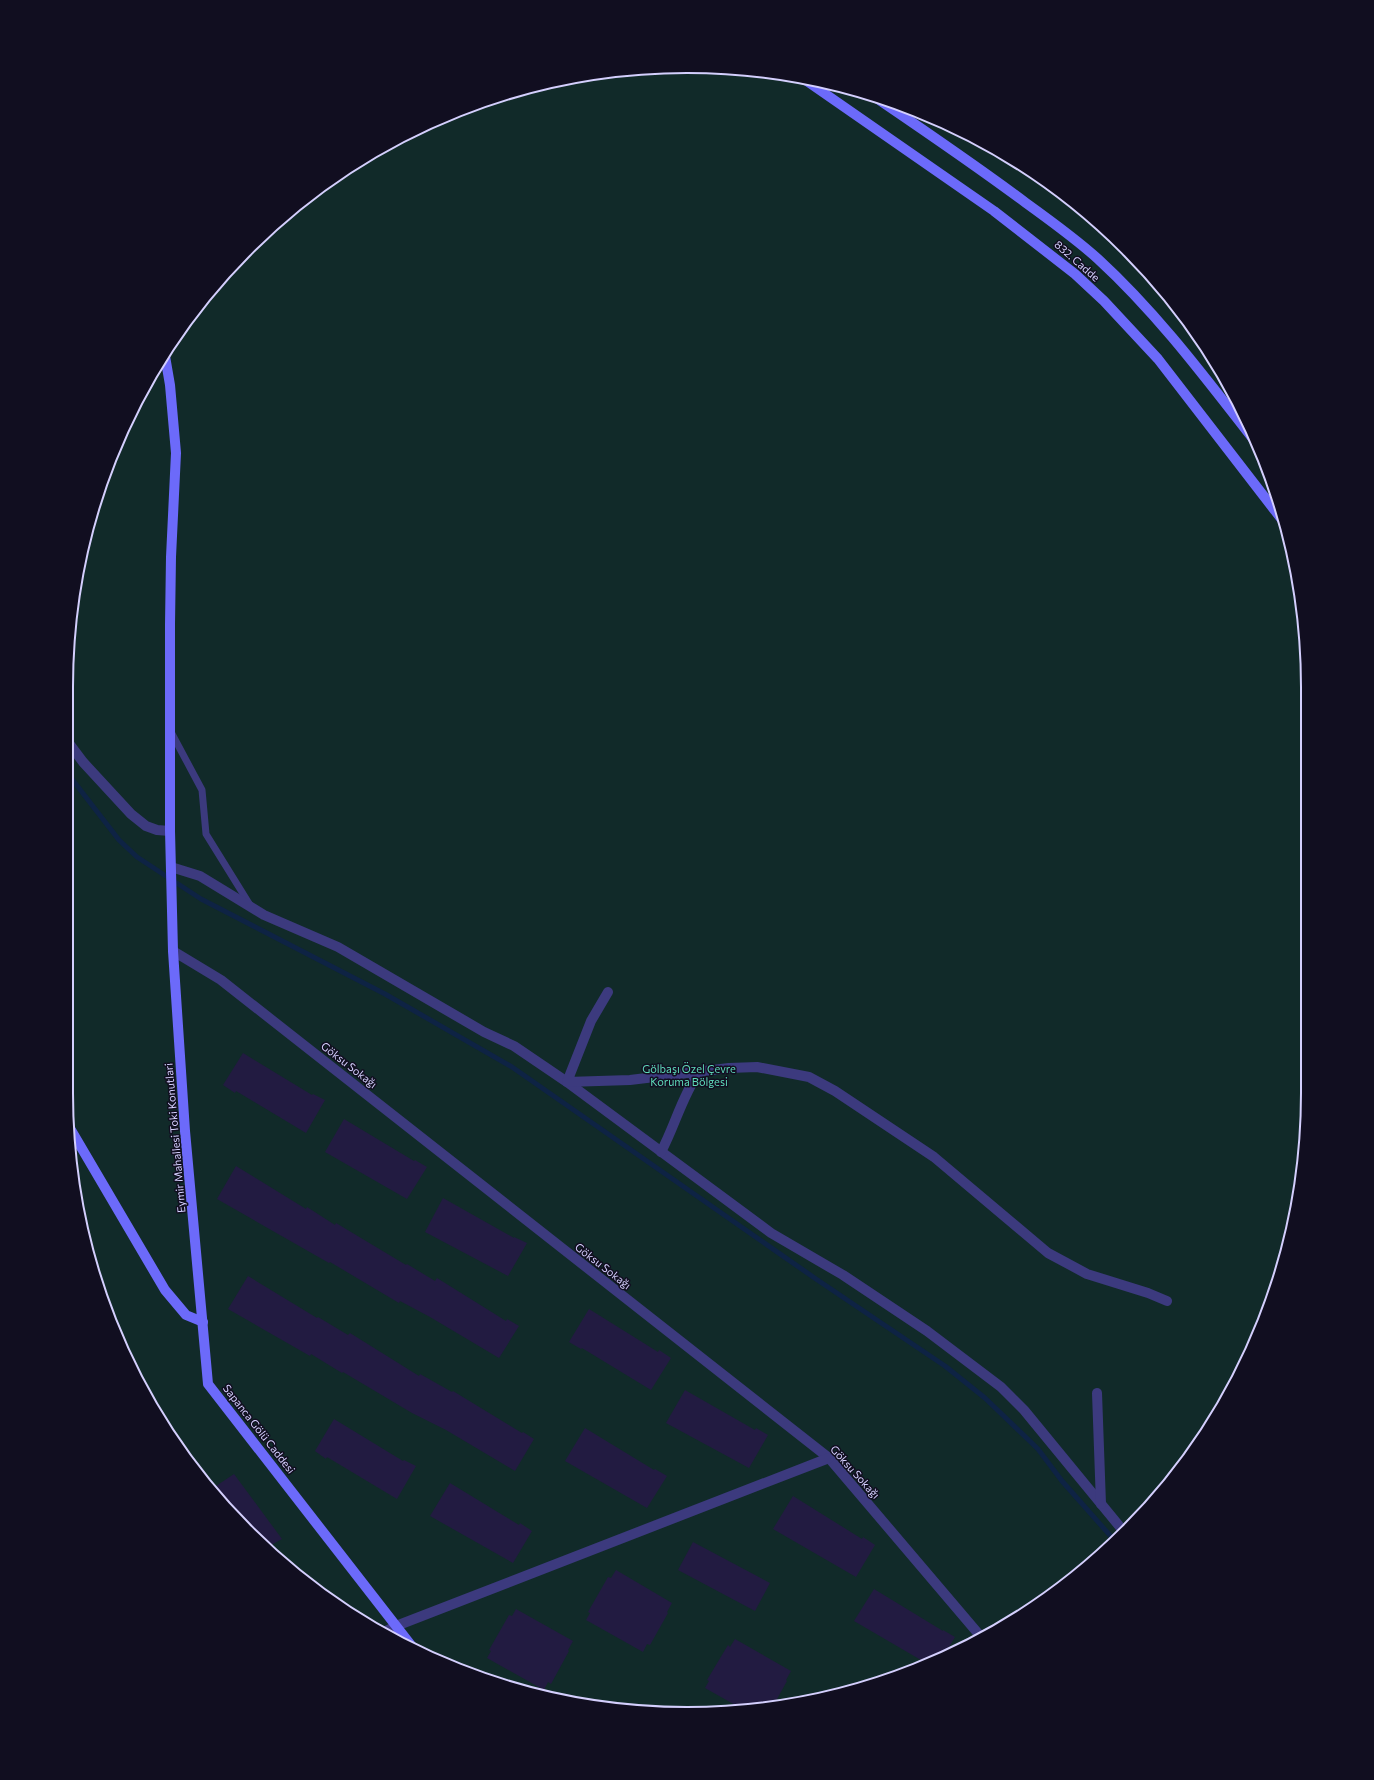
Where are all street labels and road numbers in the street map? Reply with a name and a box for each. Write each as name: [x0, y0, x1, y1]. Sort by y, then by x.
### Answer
street label: 832. Cadde: [1052, 238, 1103, 284]
street label: Göksu Sokağı: [319, 1039, 380, 1090]
street label: Eymir Mahallesi Toki Konutlari: [161, 1062, 188, 1214]
street label: Göksu Sokağı: [573, 1240, 634, 1291]
street label: Sapanca Gölü Caddesi: [221, 1382, 298, 1476]
street label: Göksu Sokağı: [828, 1442, 883, 1501]

